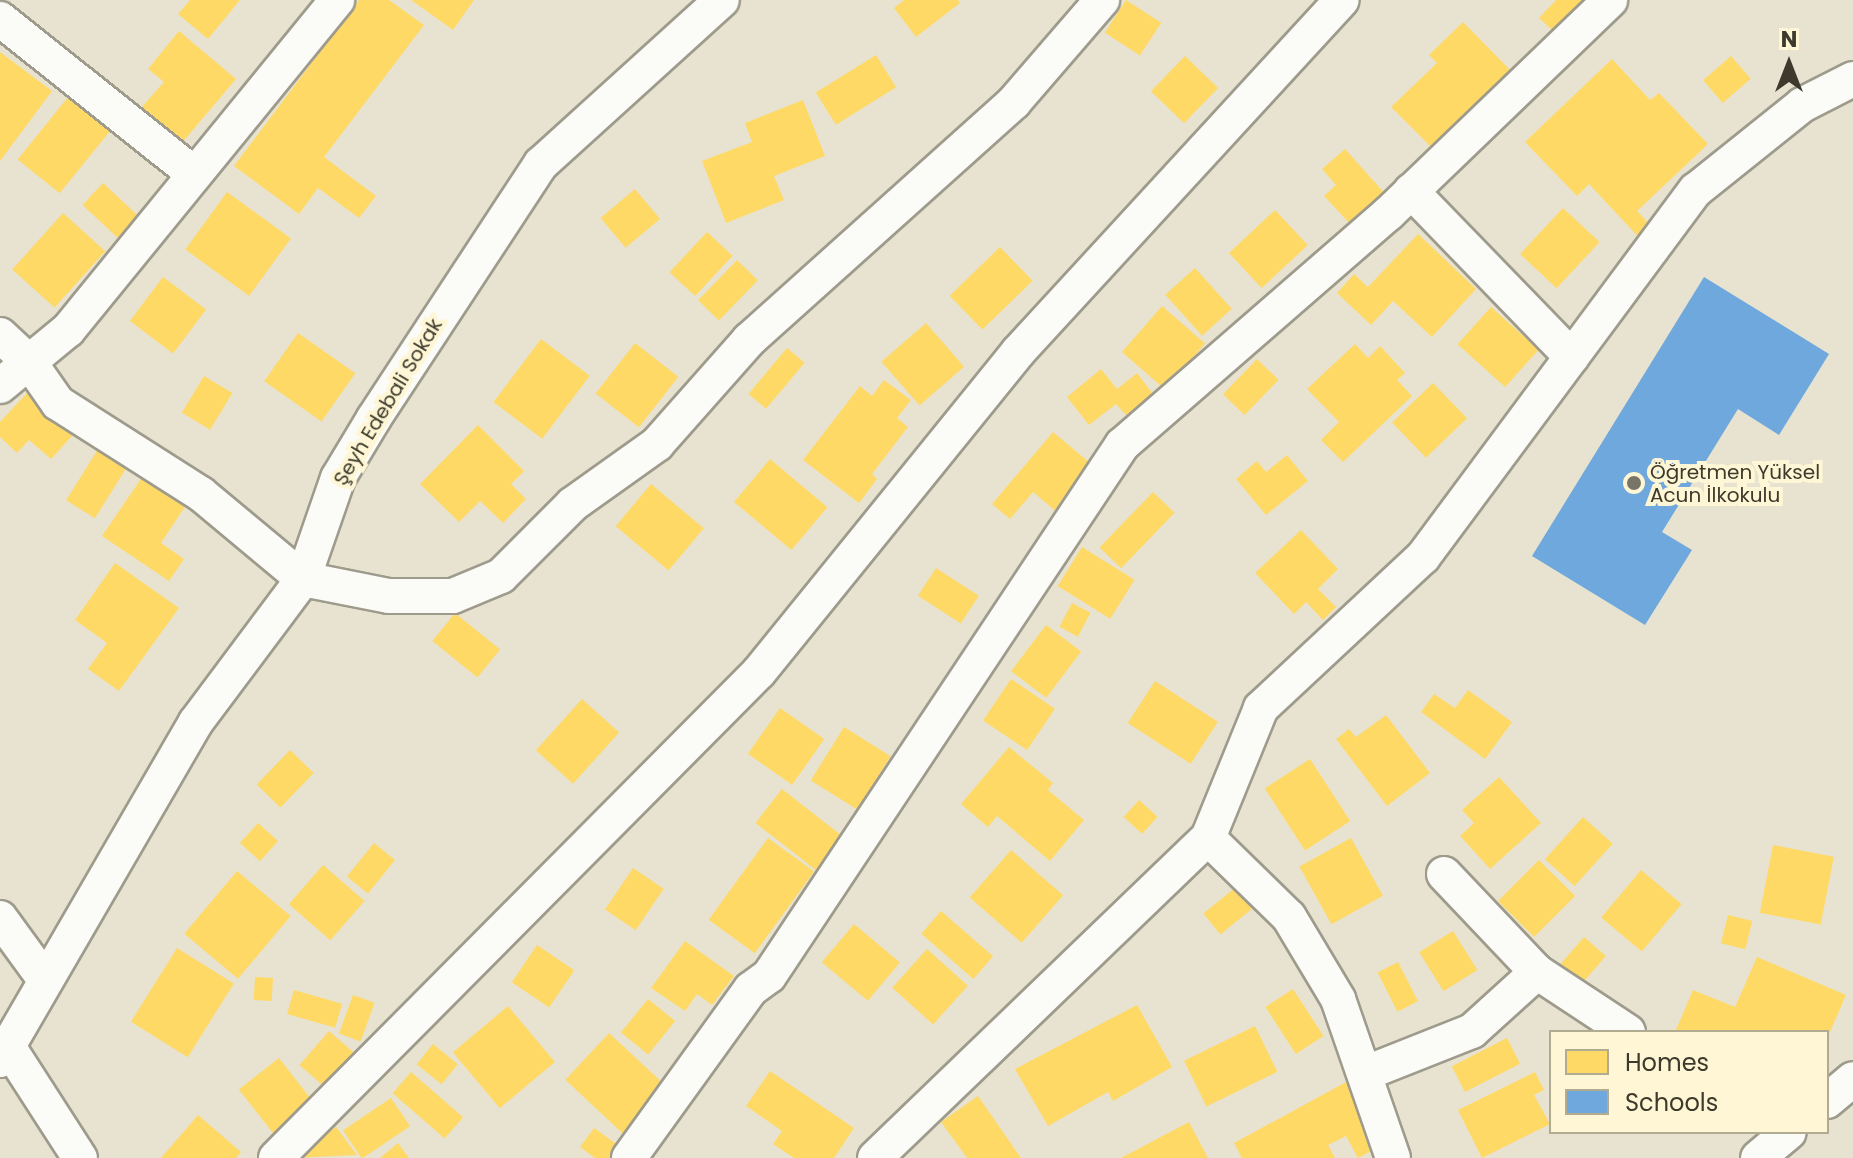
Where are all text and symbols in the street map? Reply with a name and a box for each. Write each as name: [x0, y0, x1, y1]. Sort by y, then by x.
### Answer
north arrow: [1749, 24, 1829, 104]
text: N: [1781, 24, 1797, 55]
street label: Şeyh Edebali Sokak: [329, 314, 447, 490]
place label: Öğretmen Yüksel Acun İlkokulu: [1650, 460, 1820, 507]
marker: Öğretmen Yüksel Acun İlkokulu: [1625, 474, 1643, 492]
legend: [1549, 1030, 1829, 1134]
text: Homes: [1625, 1046, 1709, 1079]
text: Schools: [1625, 1086, 1718, 1119]

